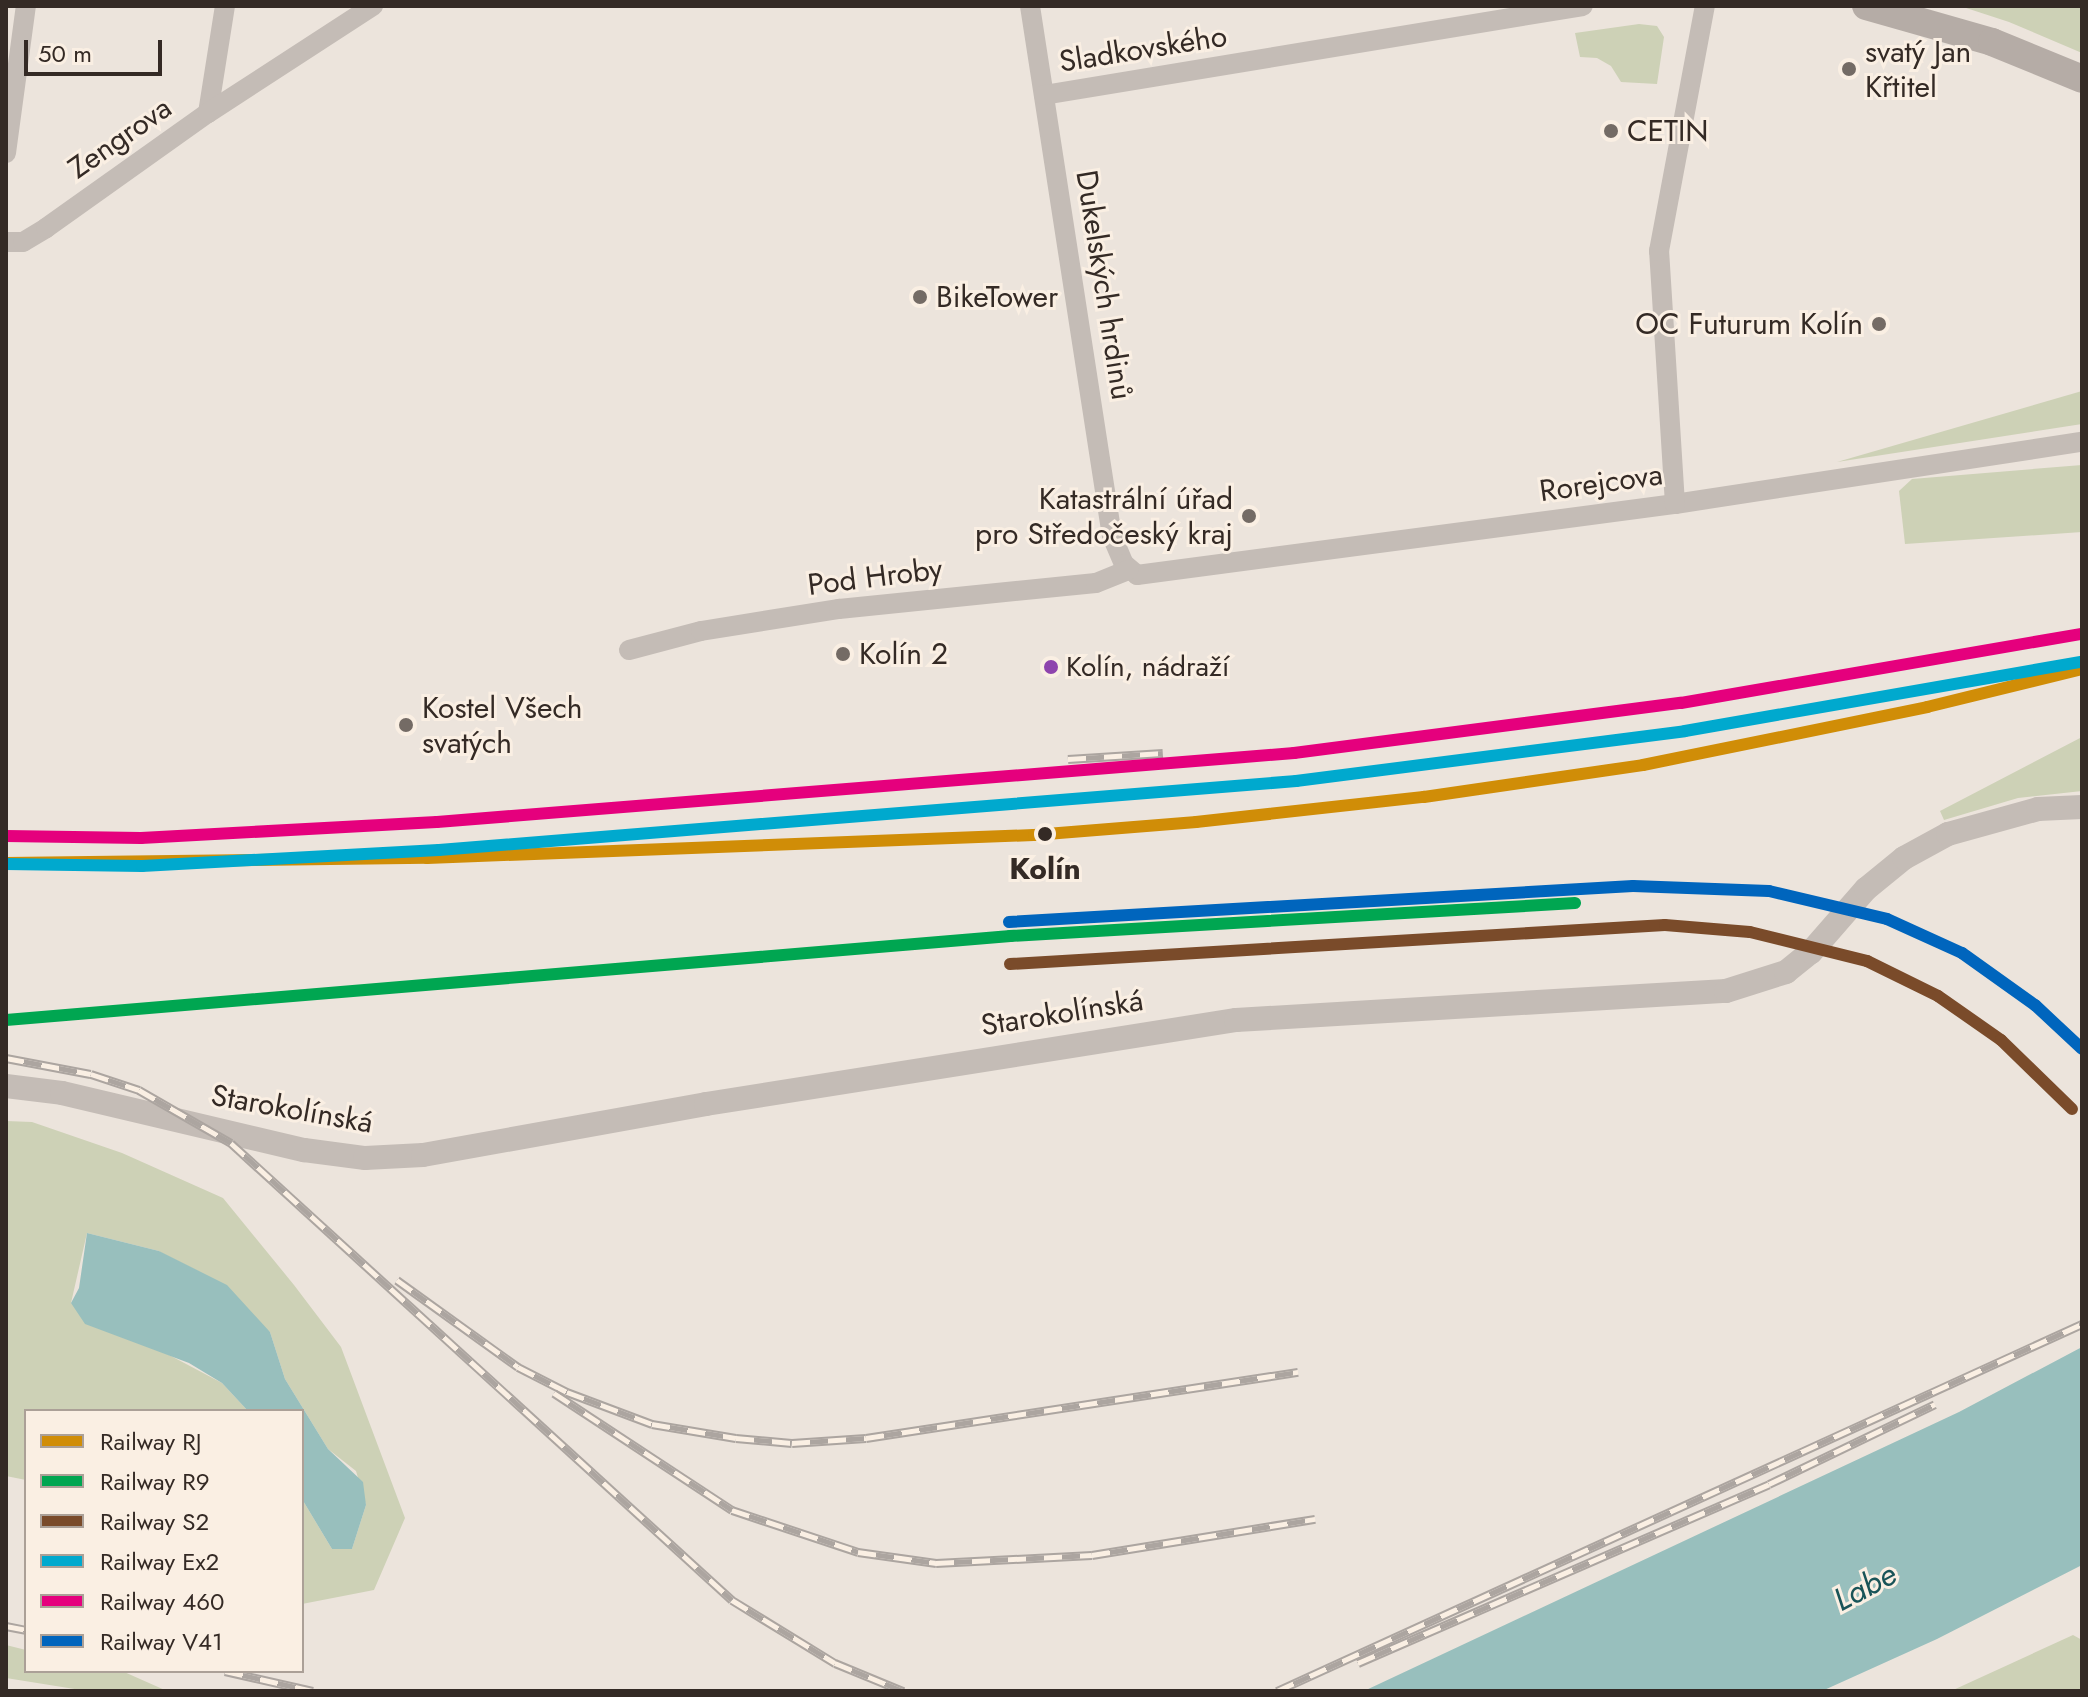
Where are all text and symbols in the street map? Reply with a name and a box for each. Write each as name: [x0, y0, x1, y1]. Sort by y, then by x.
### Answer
street label: Sladkovského: [1057, 18, 1229, 80]
scale bar: [28, 24, 166, 74]
place label: svatý Jan Křtitel: [1865, 34, 1971, 104]
text: 50 m: [38, 36, 92, 71]
marker: svatý Jan Křtitel: [1840, 60, 1858, 78]
street label: Zengrova: [62, 90, 178, 186]
place label: CETIN: [1627, 113, 1709, 149]
marker: CETIN: [1602, 122, 1620, 140]
street label: Dukelských hrdinů: [1068, 168, 1140, 402]
place label: BikeTower: [936, 279, 1058, 315]
marker: BikeTower: [911, 288, 929, 306]
place label: OC Futurum Kolín: [1635, 306, 1863, 342]
marker: OC Futurum Kolín: [1870, 315, 1888, 333]
street label: Rorejcova: [1537, 457, 1665, 509]
place label: Katastrální úřad pro Středočeský kraj: [975, 481, 1233, 552]
marker: Katastrální úřad pro Středočeský kraj: [1240, 507, 1258, 525]
street label: Pod Hroby: [806, 551, 944, 603]
place label: Kolín 2: [859, 636, 948, 672]
marker: Kolín 2: [834, 645, 852, 663]
place label: Kolín, nádraží: [1066, 650, 1229, 684]
marker: Kolín, nádraží: [1043, 659, 1059, 675]
place label: Kostel Všech svatých: [422, 690, 582, 760]
marker: Kostel Všech svatých: [397, 716, 415, 734]
marker: Kolín: [1032, 821, 1058, 847]
place label: Kolín: [1009, 851, 1081, 887]
street label: Starokolínská: [978, 982, 1146, 1044]
street label: Starokolínská: [208, 1077, 376, 1141]
legend: [24, 1409, 304, 1673]
text: Railway RJ: [100, 1424, 201, 1459]
text: Railway R9: [100, 1464, 210, 1499]
text: Railway S2: [100, 1504, 209, 1539]
text: Railway Ex2: [100, 1544, 219, 1579]
water label: Labe: [1827, 1555, 1903, 1619]
text: Railway 460: [100, 1584, 224, 1619]
text: Railway V41: [100, 1624, 223, 1659]

